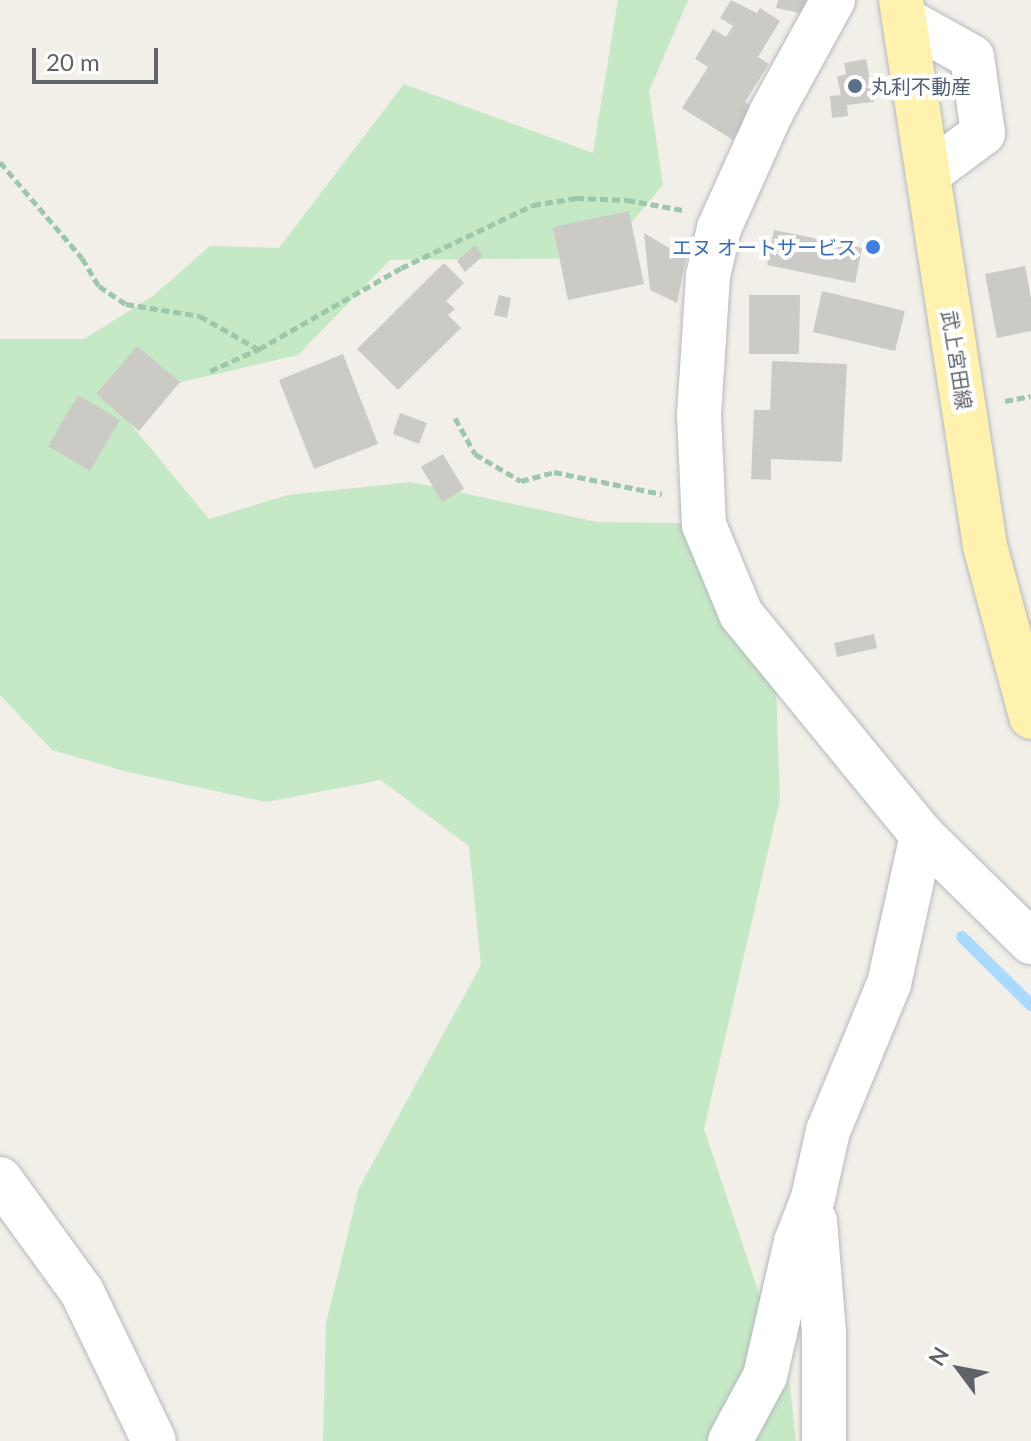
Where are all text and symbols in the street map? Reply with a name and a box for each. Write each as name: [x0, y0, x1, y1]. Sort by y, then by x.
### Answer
scale bar: [36, 32, 162, 82]
text: 20 m: [46, 47, 100, 76]
place label: 丸利不動産: [871, 74, 971, 98]
marker: 丸利不動産: [846, 77, 864, 95]
place label: エヌ オートサービス: [672, 235, 857, 259]
marker: エヌ オートサービス: [864, 238, 882, 256]
street label: 武上宮田線: [937, 309, 977, 411]
north arrow: [919, 1329, 999, 1409]
text: N: [922, 1342, 954, 1370]

